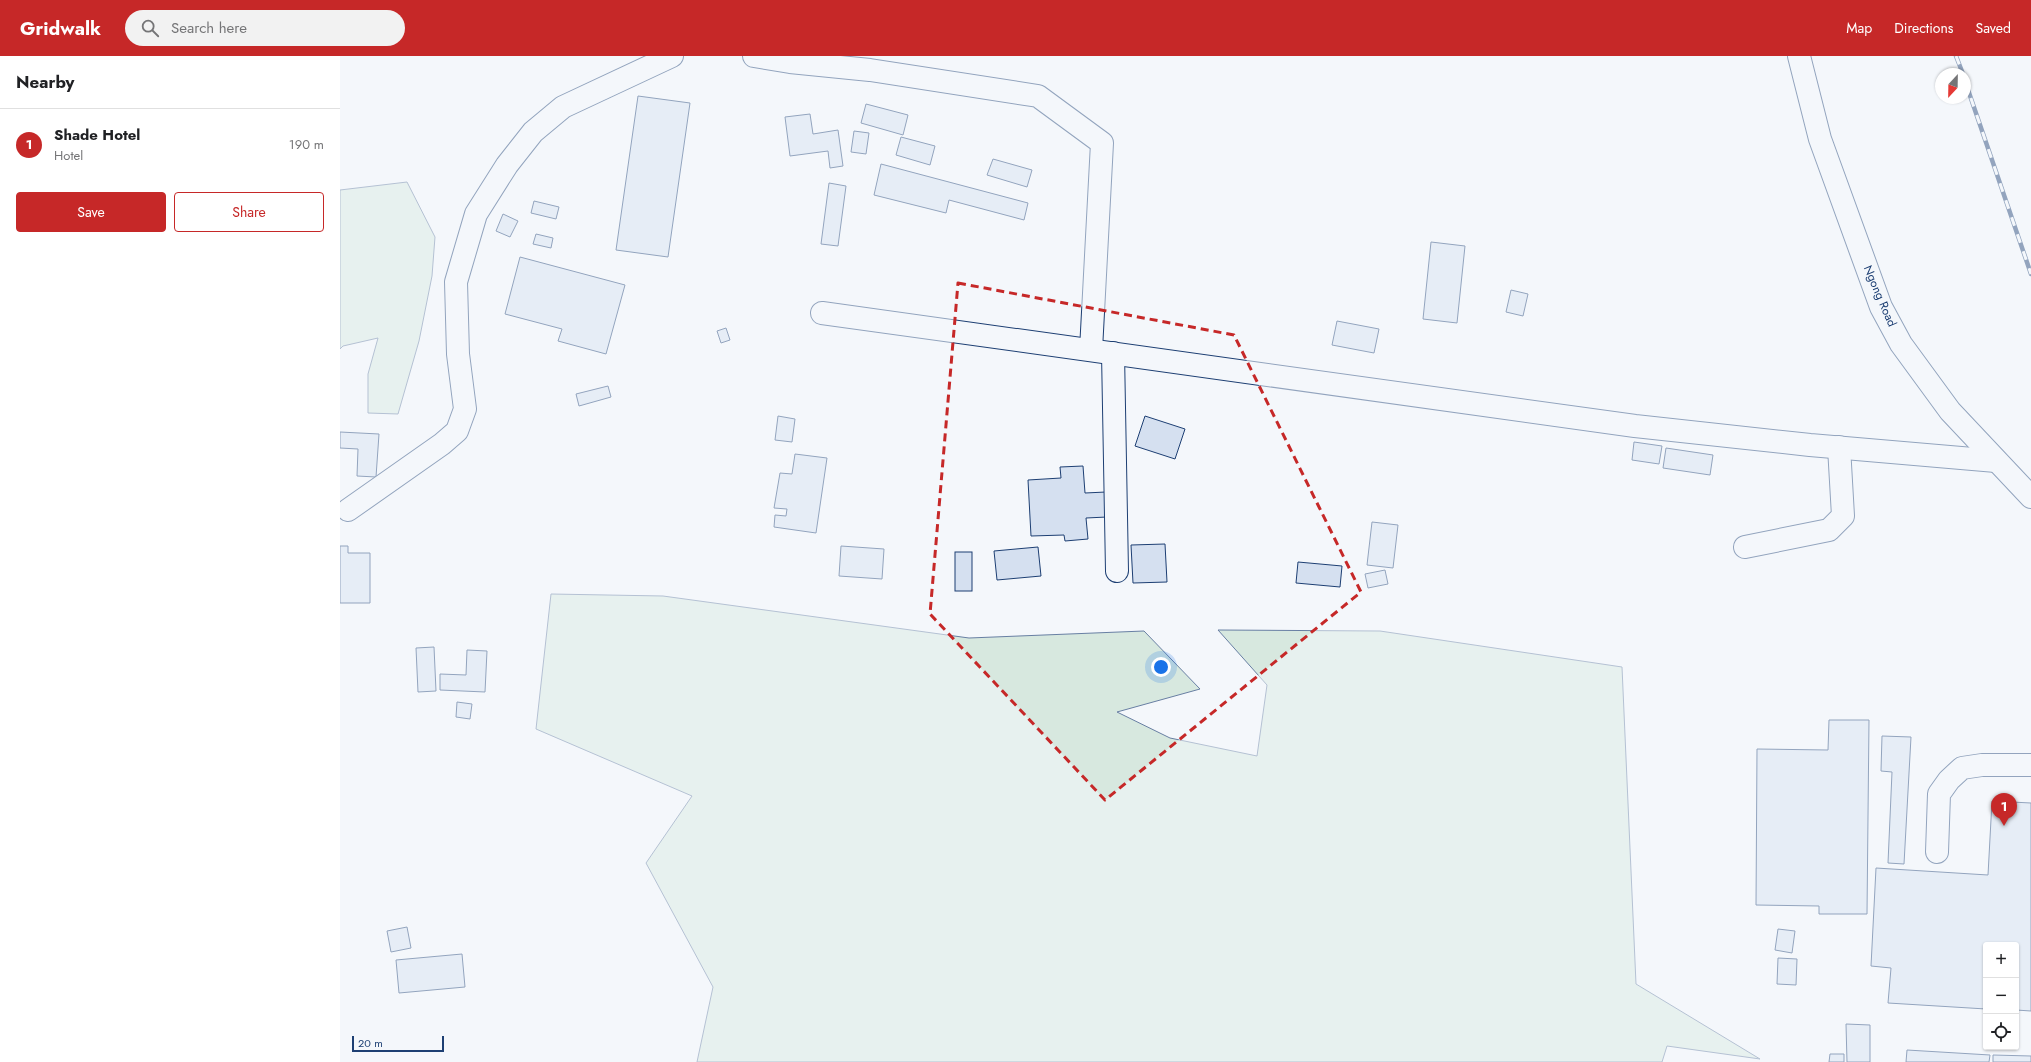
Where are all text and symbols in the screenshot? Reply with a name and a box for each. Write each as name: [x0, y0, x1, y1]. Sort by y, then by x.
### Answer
search box: [125, 10, 405, 46]
text: Gridwalk: [20, 15, 101, 42]
icon: search: [139, 17, 161, 39]
text: Search here: [171, 17, 247, 39]
text: Map: [1846, 18, 1872, 38]
text: Directions: [1894, 18, 1954, 38]
text: Saved: [1976, 18, 2011, 38]
north arrow: [1935, 68, 1971, 104]
text: Nearby: [16, 70, 74, 94]
text: Shade Hotel: [54, 124, 140, 146]
text: 1: [26, 135, 32, 154]
text: 190 m: [289, 135, 324, 154]
text: Hotel: [54, 146, 83, 165]
button: Save: [16, 192, 166, 232]
button: Share: [174, 192, 324, 232]
street label: Ngong Road: [1859, 262, 1901, 330]
your location: [1151, 657, 1171, 677]
pin: 1: [1991, 793, 2017, 826]
map controls: [1983, 942, 2019, 1050]
button: +: [1983, 942, 2019, 978]
button: −: [1983, 978, 2019, 1014]
button: locate: [1983, 1014, 2019, 1050]
scale bar: [352, 1034, 444, 1053]
text: 20 m: [358, 1035, 383, 1051]

